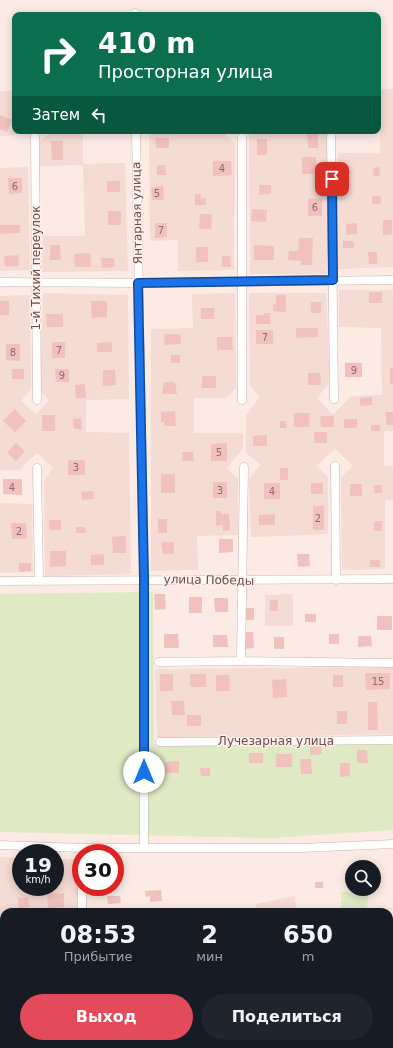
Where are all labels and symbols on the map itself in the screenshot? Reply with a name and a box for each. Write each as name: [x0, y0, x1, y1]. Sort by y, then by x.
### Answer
street label: Янтарная улица: [129, 162, 145, 264]
pin: [315, 162, 349, 196]
house number: 4: [219, 163, 225, 174]
house number: 6: [12, 181, 18, 192]
house number: 5: [154, 188, 160, 199]
house number: 6: [312, 202, 318, 213]
street label: 1-й Тихий переулок: [29, 206, 43, 330]
house number: 7: [158, 225, 164, 236]
house number: 7: [262, 332, 268, 343]
house number: 7: [56, 345, 62, 356]
house number: 8: [10, 347, 16, 358]
house number: 9: [351, 365, 357, 376]
house number: 9: [59, 370, 65, 381]
house number: 5: [216, 447, 222, 458]
house number: 3: [73, 462, 79, 473]
house number: 4: [9, 482, 15, 493]
house number: 3: [217, 485, 223, 496]
house number: 4: [269, 486, 275, 497]
house number: 2: [315, 513, 321, 524]
house number: 2: [16, 526, 22, 537]
street label: улица Победы: [163, 572, 255, 588]
house number: 15: [372, 676, 384, 687]
street label: Лучезарная улица: [218, 734, 334, 748]
position arrow: [123, 751, 165, 793]
speed limit sign: 30: [72, 844, 124, 896]

